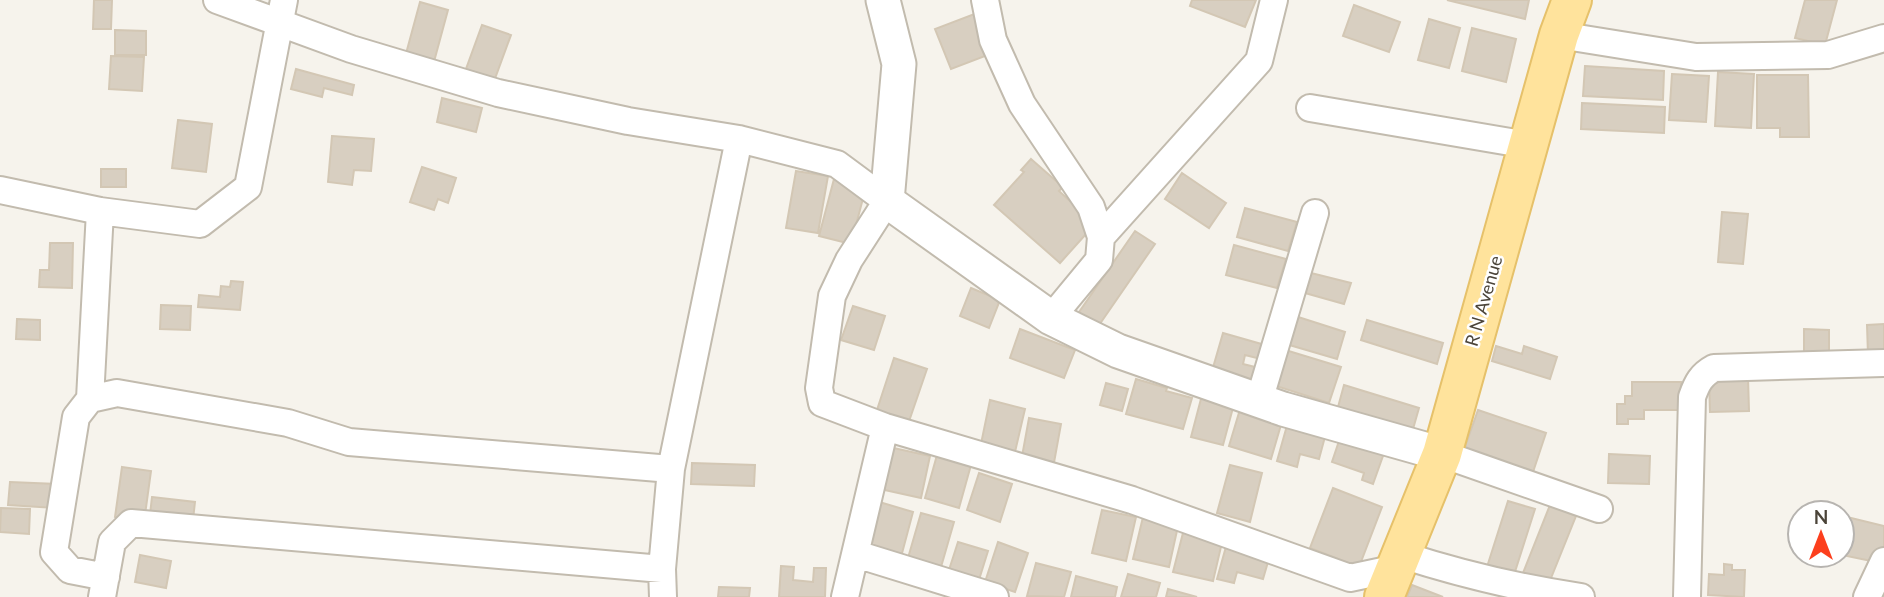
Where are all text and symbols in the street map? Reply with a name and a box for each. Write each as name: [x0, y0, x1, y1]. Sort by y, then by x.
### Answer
street label: R N Avenue: [1460, 253, 1506, 349]
north arrow: [1786, 499, 1856, 569]
text: N: [1814, 505, 1828, 528]

